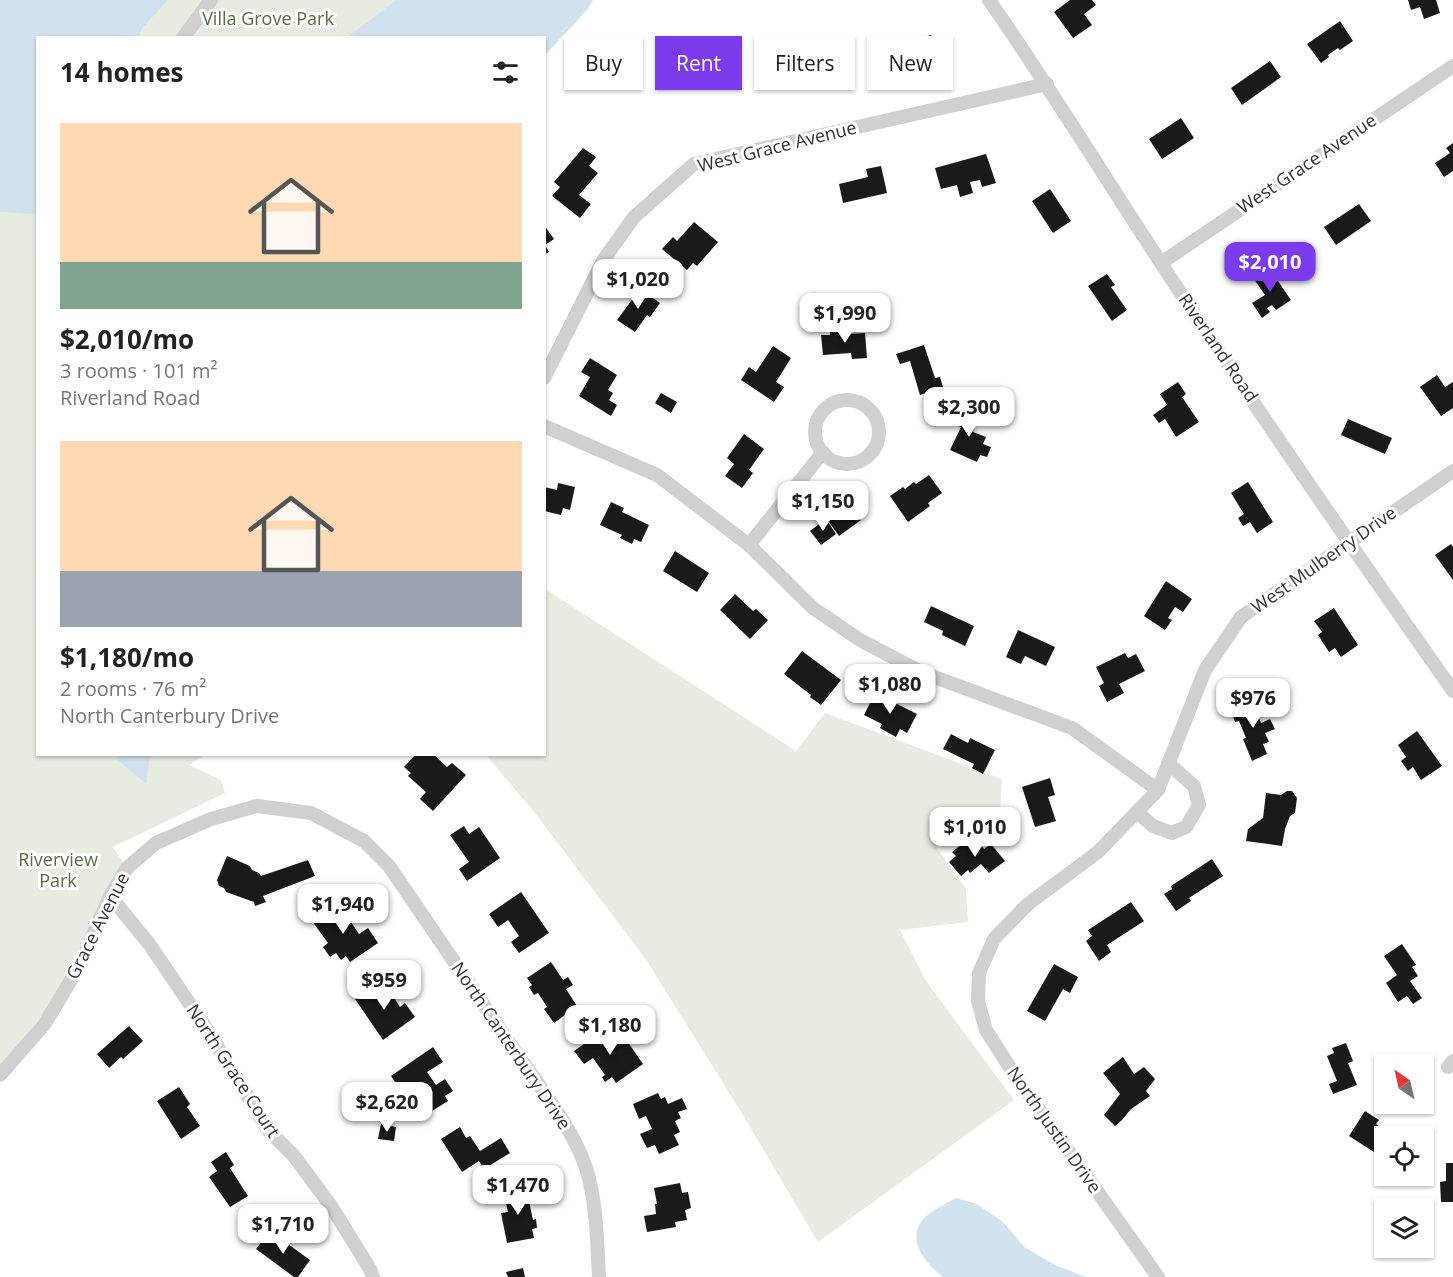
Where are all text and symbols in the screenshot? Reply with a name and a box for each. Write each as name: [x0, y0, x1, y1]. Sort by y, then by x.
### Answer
park label: Villa Grove Park: [202, 6, 334, 30]
chip: Buy: [564, 36, 643, 90]
chip: Rent: [655, 36, 742, 90]
chip: Filters: [754, 36, 855, 90]
chip: New: [867, 36, 953, 90]
text: 14 homes: [60, 54, 184, 90]
icon: filters: [489, 56, 522, 89]
street label: West Grace Avenue: [1232, 108, 1381, 219]
street label: West Grace Avenue: [695, 115, 859, 177]
icon: home: [237, 162, 345, 270]
pin: $2,010: [1221, 242, 1319, 293]
text: $2,010: [1239, 248, 1301, 275]
pin: $1,020: [589, 259, 687, 310]
text: $1,020: [607, 265, 669, 292]
street label: Riverland Road: [1174, 288, 1264, 407]
pin: $1,990: [796, 293, 894, 344]
text: $1,990: [814, 299, 876, 326]
text: $2,010/mo: [60, 321, 194, 357]
text: 3 rooms · 101 m²: [60, 357, 218, 384]
text: Riverland Road: [60, 384, 200, 411]
pin: $2,300: [920, 387, 1018, 438]
text: $2,300: [938, 393, 1000, 420]
icon: home: [237, 480, 345, 588]
pin: $1,150: [774, 481, 872, 532]
text: $1,150: [792, 487, 854, 514]
street label: West Mulberry Drive: [1246, 500, 1401, 618]
text: $1,180/mo: [60, 639, 194, 675]
pin: $1,080: [841, 664, 939, 715]
text: $1,080: [859, 670, 921, 697]
text: 2 rooms · 76 m²: [60, 675, 206, 702]
pin: $976: [1217, 678, 1289, 729]
text: $976: [1230, 684, 1276, 711]
text: North Canterbury Drive: [60, 702, 279, 729]
pin: $1,010: [926, 807, 1024, 858]
text: $1,010: [944, 813, 1006, 840]
park label: Riverview Park: [18, 847, 98, 892]
street label: Grace Avenue: [60, 868, 134, 983]
pin: $1,940: [294, 884, 392, 935]
text: $1,940: [312, 890, 374, 917]
street label: North Canterbury Drive: [447, 957, 577, 1134]
pin: $959: [348, 960, 420, 1011]
text: $959: [361, 966, 407, 993]
street label: North Grace Court: [182, 999, 286, 1142]
pin: $1,180: [561, 1005, 659, 1056]
text: $1,180: [579, 1011, 641, 1038]
north arrow: [1374, 1054, 1434, 1114]
map controls: [1374, 1054, 1434, 1258]
street label: North Justin Drive: [1002, 1061, 1107, 1197]
pin: $2,620: [338, 1082, 436, 1133]
text: $2,620: [356, 1088, 418, 1115]
button: locate: [1374, 1126, 1434, 1186]
pin: $1,470: [469, 1165, 567, 1216]
text: $1,470: [487, 1171, 549, 1198]
button: layers: [1374, 1198, 1434, 1258]
pin: $1,710: [234, 1204, 332, 1255]
text: $1,710: [252, 1210, 314, 1237]

